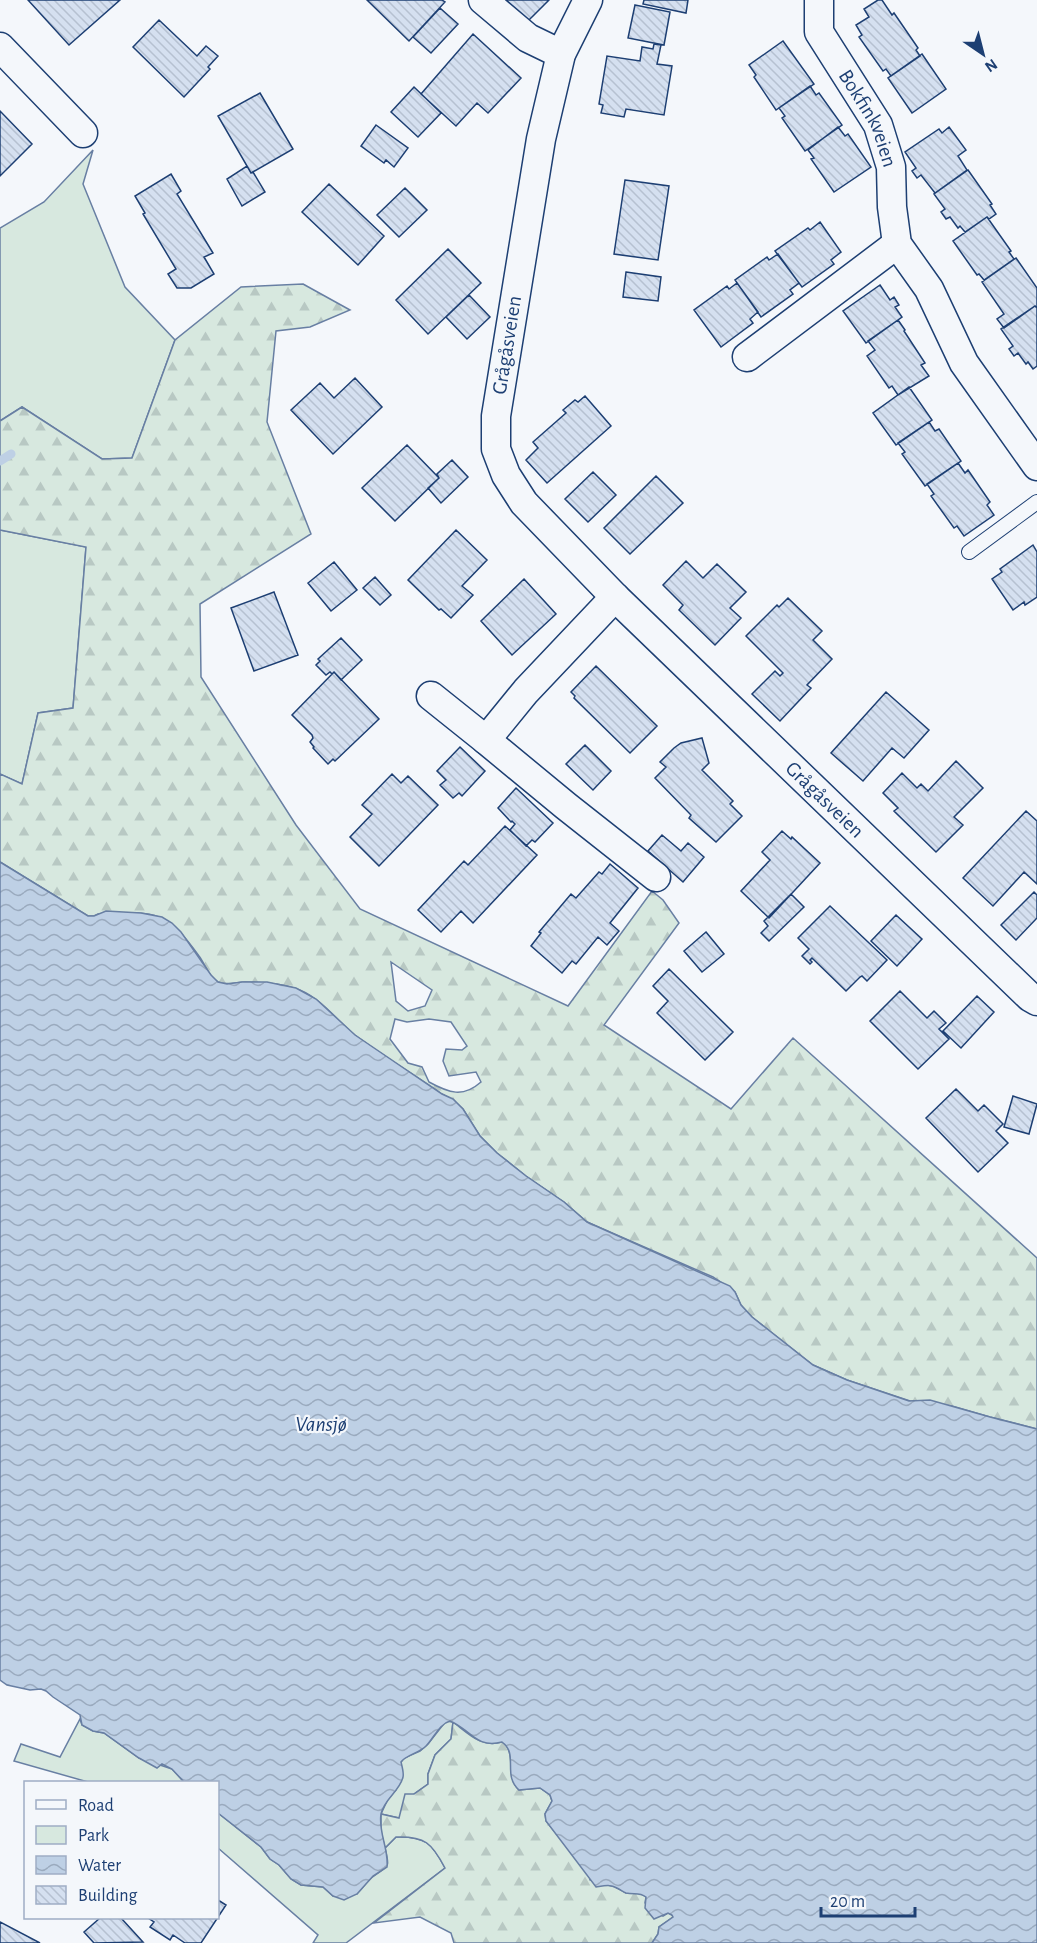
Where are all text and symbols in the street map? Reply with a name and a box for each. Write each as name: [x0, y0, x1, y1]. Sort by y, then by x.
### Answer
north arrow: [953, 24, 1013, 84]
text: N: [982, 56, 1000, 75]
street label: Bokfinkveien: [835, 66, 901, 170]
street label: Grågåsveien: [489, 294, 525, 396]
street label: Grågåsveien: [782, 757, 868, 842]
water label: Vansjø: [295, 1413, 347, 1435]
legend: [24, 1781, 219, 1919]
text: Road: [78, 1797, 114, 1815]
text: Park: [78, 1827, 110, 1845]
text: Water: [78, 1857, 121, 1875]
scale bar: [821, 1880, 916, 1918]
text: Building: [78, 1887, 138, 1905]
text: 20 m: [830, 1893, 865, 1911]

